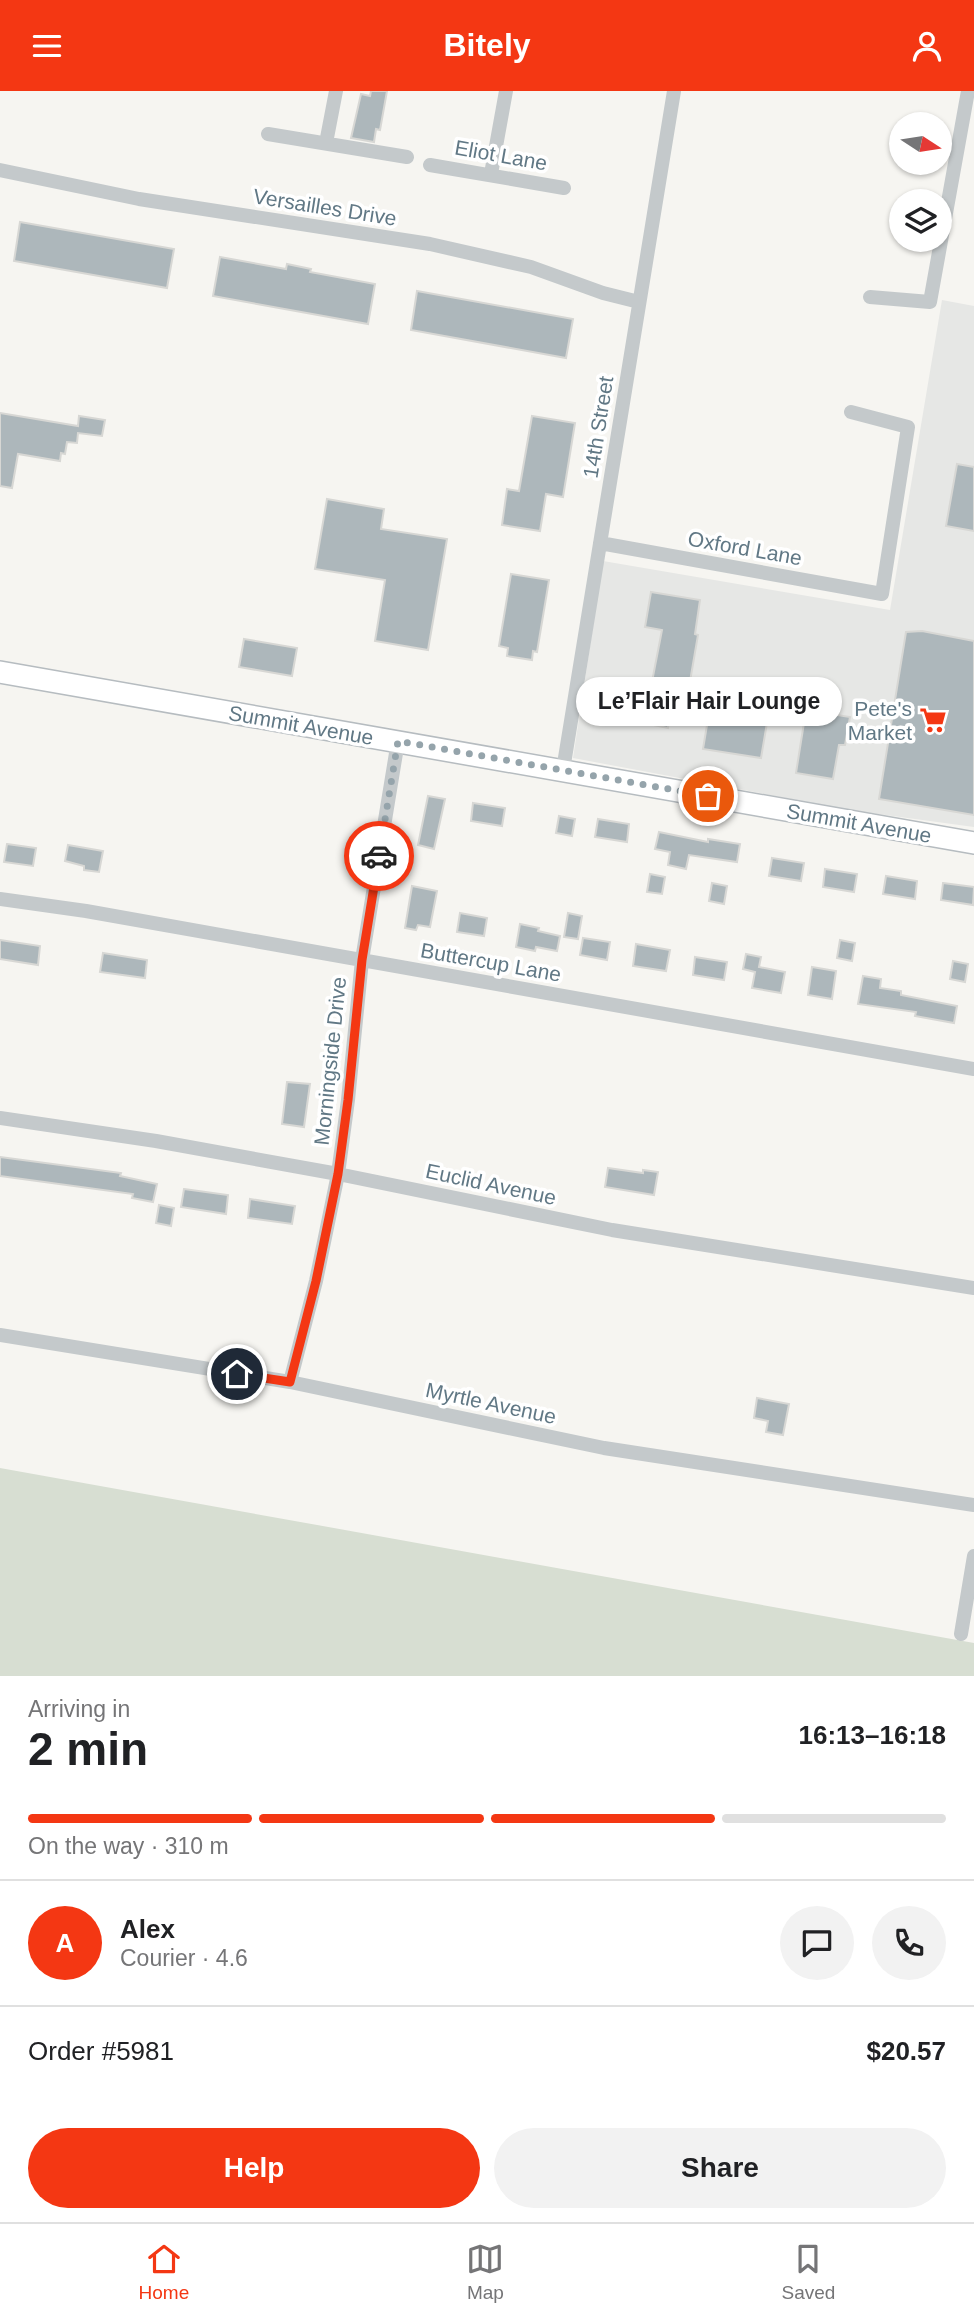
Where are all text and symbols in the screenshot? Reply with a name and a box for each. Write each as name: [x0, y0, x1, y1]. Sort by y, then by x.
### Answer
icon: menu: [28, 27, 66, 65]
text: Bitely: [443, 27, 531, 63]
icon: person: [908, 27, 946, 65]
north arrow: [889, 112, 952, 175]
map controls: [889, 112, 952, 252]
street label: Eliot Lane: [453, 136, 549, 174]
street label: Versailles Drive: [252, 184, 398, 230]
button: layers: [889, 189, 952, 252]
street label: 14th Street: [579, 374, 617, 480]
street label: Oxford Lane: [686, 527, 804, 569]
callout: Le’Flair Hair Lounge: [575, 677, 841, 726]
text: Le’Flair Hair Lounge: [598, 688, 820, 714]
place label: Pete's Market: [848, 697, 912, 744]
street label: Summit Avenue: [227, 701, 375, 749]
supermarket icon: Pete's Market: [918, 705, 948, 735]
pin: [678, 766, 738, 826]
icon: bag: [689, 777, 727, 815]
street label: Summit Avenue: [785, 799, 933, 847]
courier: [344, 821, 414, 891]
icon: car: [360, 837, 398, 875]
street label: Buttercup Lane: [419, 938, 563, 986]
street label: Morningside Drive: [310, 976, 350, 1146]
street label: Euclid Avenue: [424, 1159, 558, 1209]
pin: [207, 1344, 267, 1404]
icon: home: [218, 1355, 256, 1393]
street label: Myrtle Avenue: [424, 1378, 558, 1428]
text: Arriving in: [28, 1696, 130, 1722]
text: 16:13–16:18: [799, 1720, 946, 1750]
text: 2 min: [28, 1723, 148, 1775]
text: On the way · 310 m: [28, 1833, 229, 1859]
button: chat: [780, 1906, 854, 1980]
button: phone: [872, 1906, 946, 1980]
text: Alex: [120, 1914, 175, 1944]
text: A: [56, 1928, 74, 1958]
text: Courier · 4.6: [120, 1945, 248, 1971]
text: Order #5981: [28, 2036, 174, 2066]
text: $20.57: [866, 2036, 946, 2066]
button: Help: [28, 2128, 480, 2208]
button: Share: [494, 2128, 946, 2208]
tab: Home: [139, 2240, 189, 2304]
tab: Map: [466, 2240, 504, 2304]
tab: Saved: [782, 2240, 835, 2304]

